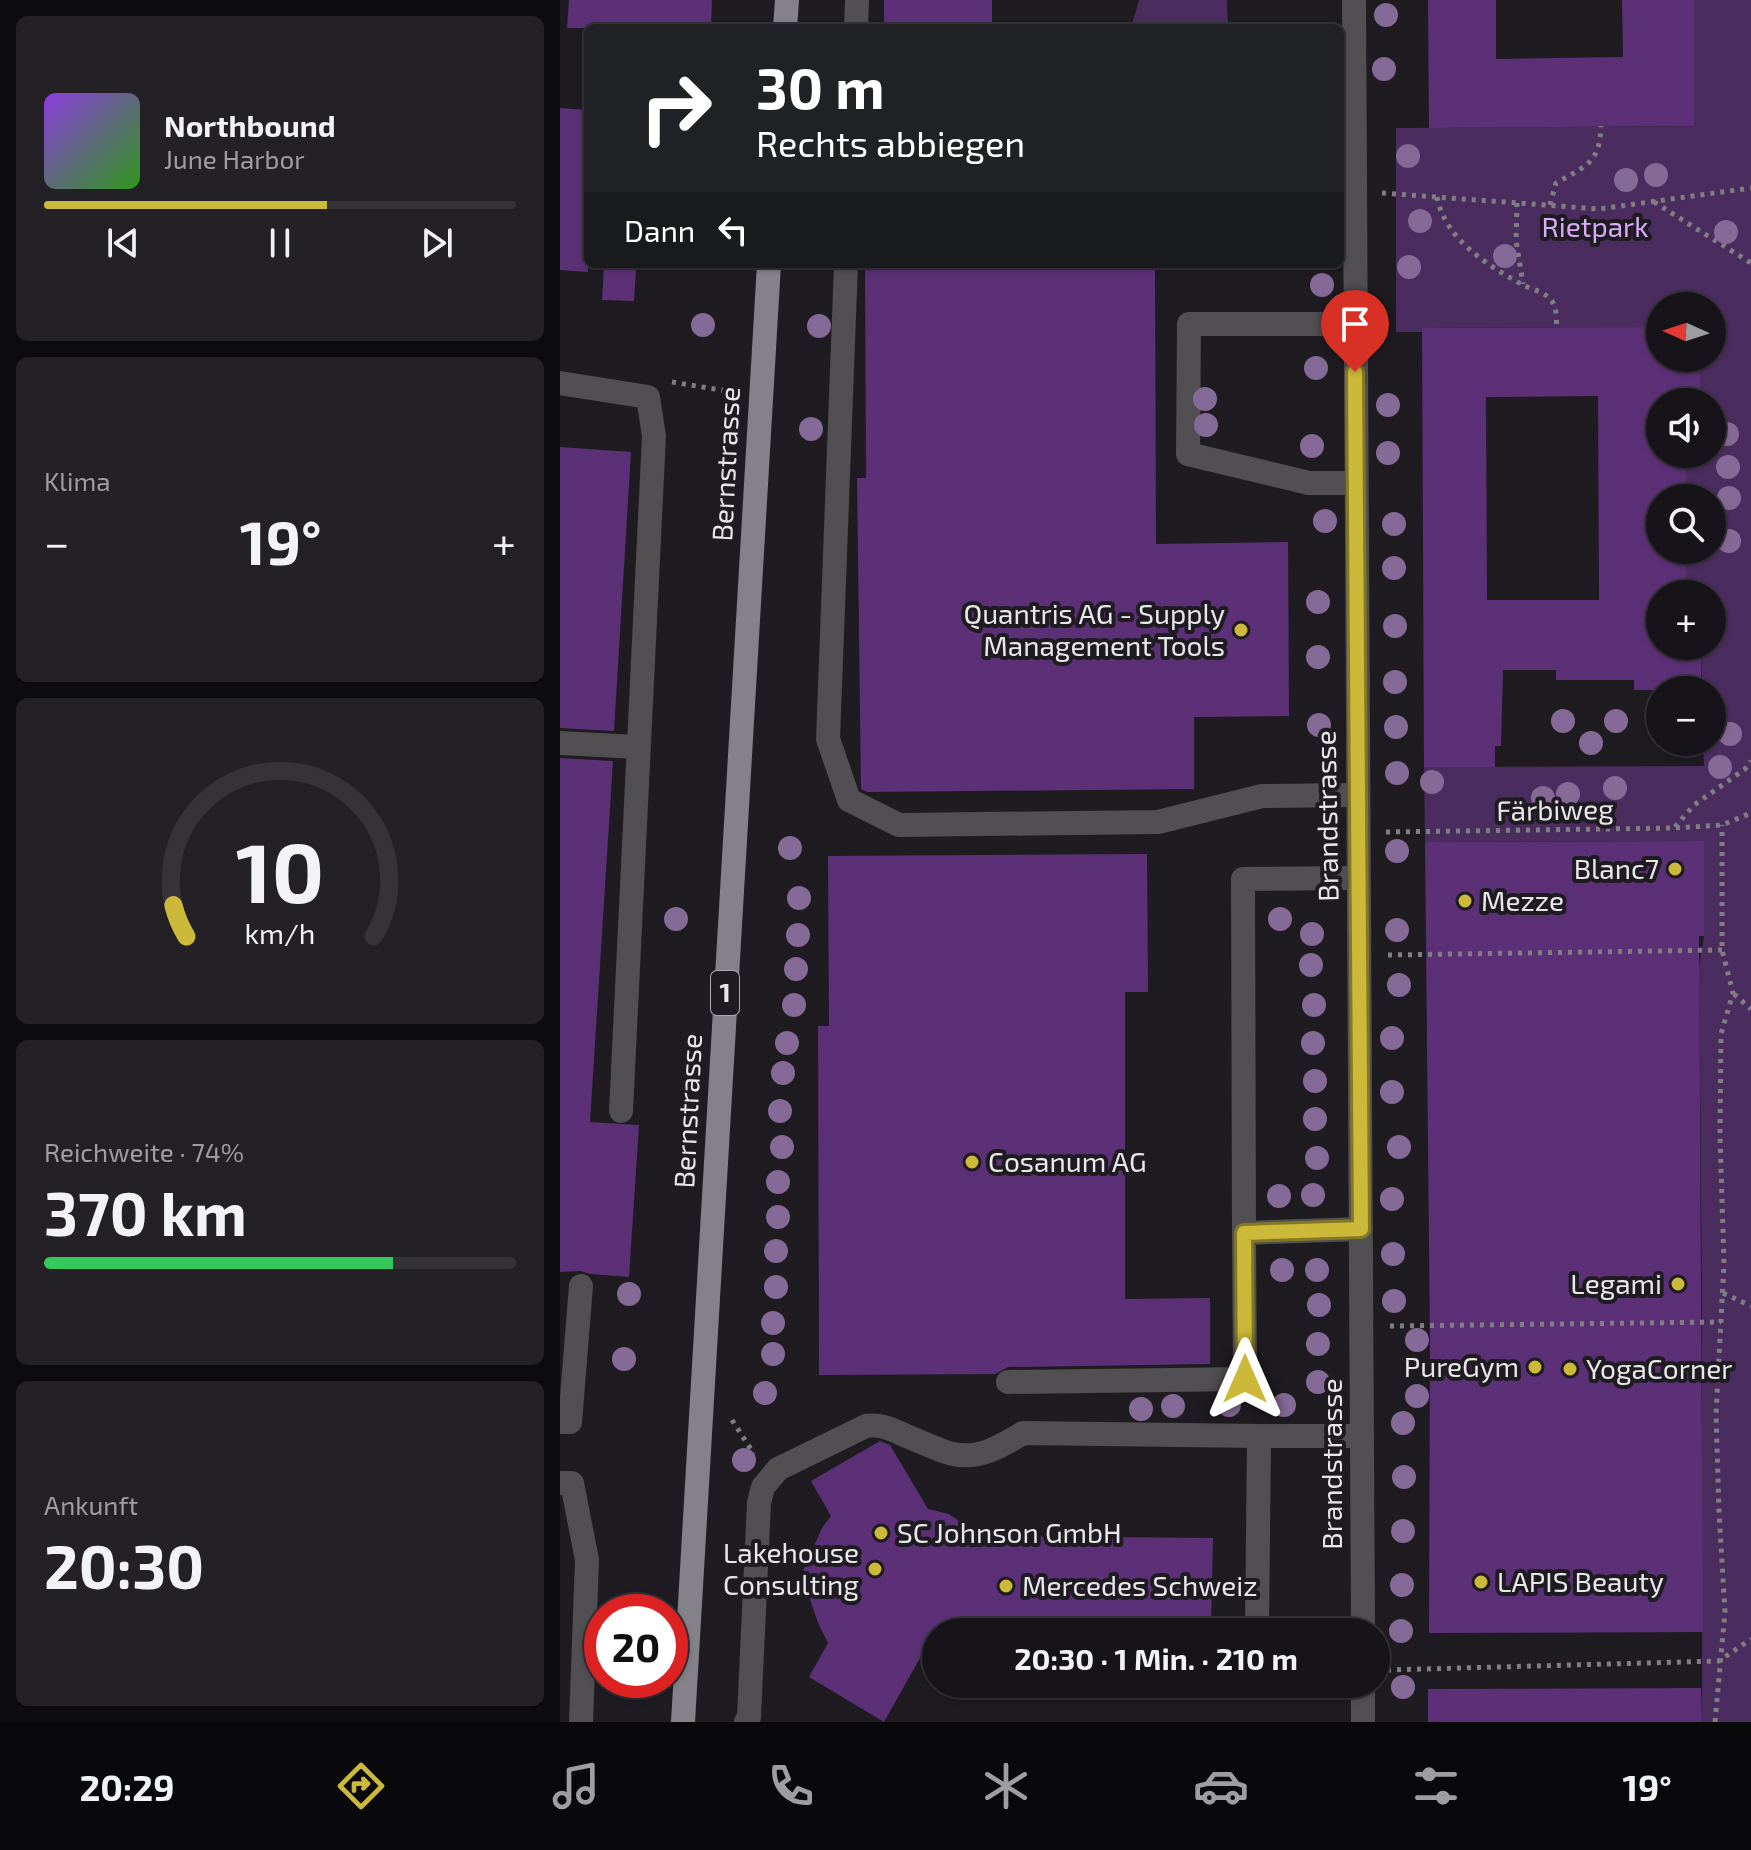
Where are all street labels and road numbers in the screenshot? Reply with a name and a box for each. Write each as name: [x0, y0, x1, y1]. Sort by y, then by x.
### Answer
street label: Bernstrasse: [704, 386, 746, 542]
street label: Brandstrasse: [1308, 730, 1344, 902]
street label: Färbiweg: [1496, 791, 1614, 827]
road number: 1: [711, 971, 739, 1015]
street label: Bernstrasse: [666, 1033, 708, 1189]
street label: Brandstrasse: [1314, 1378, 1348, 1550]

